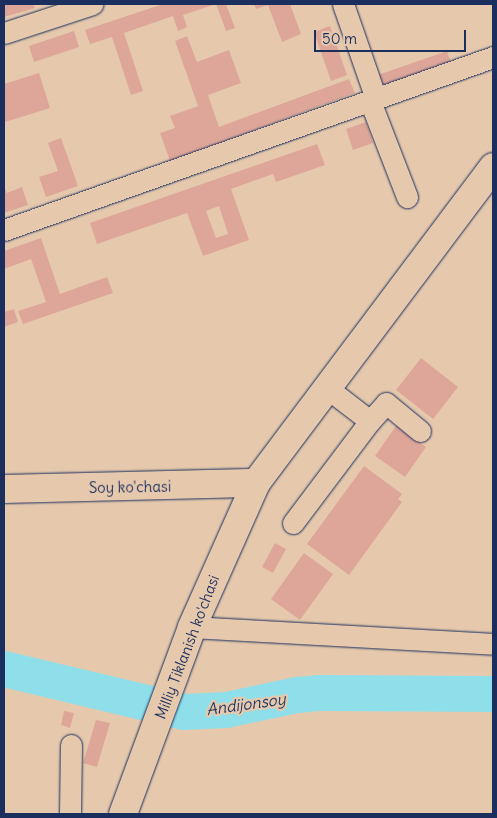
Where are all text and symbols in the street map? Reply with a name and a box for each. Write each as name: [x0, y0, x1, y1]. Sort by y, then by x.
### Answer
scale bar: [317, 20, 470, 52]
text: 50 m: [322, 29, 357, 48]
street label: Soy ko'chasi: [89, 477, 171, 497]
street label: Milliy Tiklanish ko'chasi: [151, 572, 223, 722]
water label: Andijonsoy: [205, 689, 287, 719]

